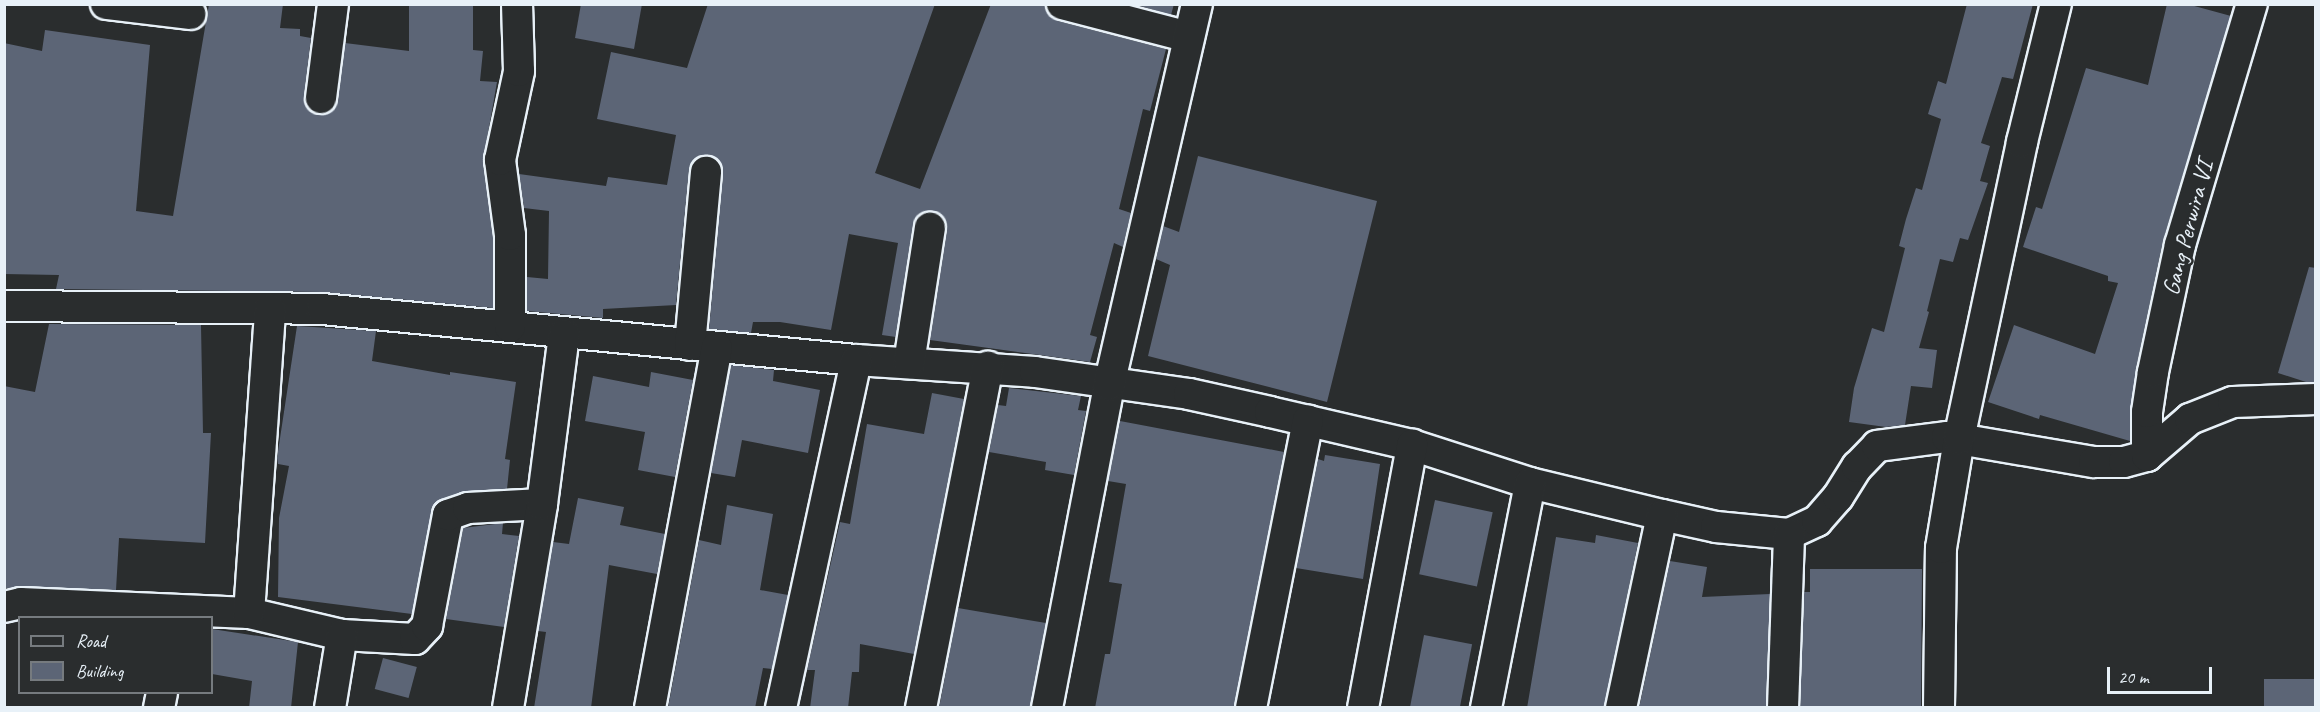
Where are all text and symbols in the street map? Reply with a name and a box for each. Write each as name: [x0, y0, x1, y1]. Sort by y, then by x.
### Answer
street label: Gang Perwira VI: [2156, 158, 2220, 298]
legend: [18, 616, 213, 694]
text: Road: [76, 630, 106, 652]
scale bar: [2110, 655, 2215, 693]
text: Building: [76, 660, 123, 682]
text: 20 m: [2118, 666, 2149, 688]

